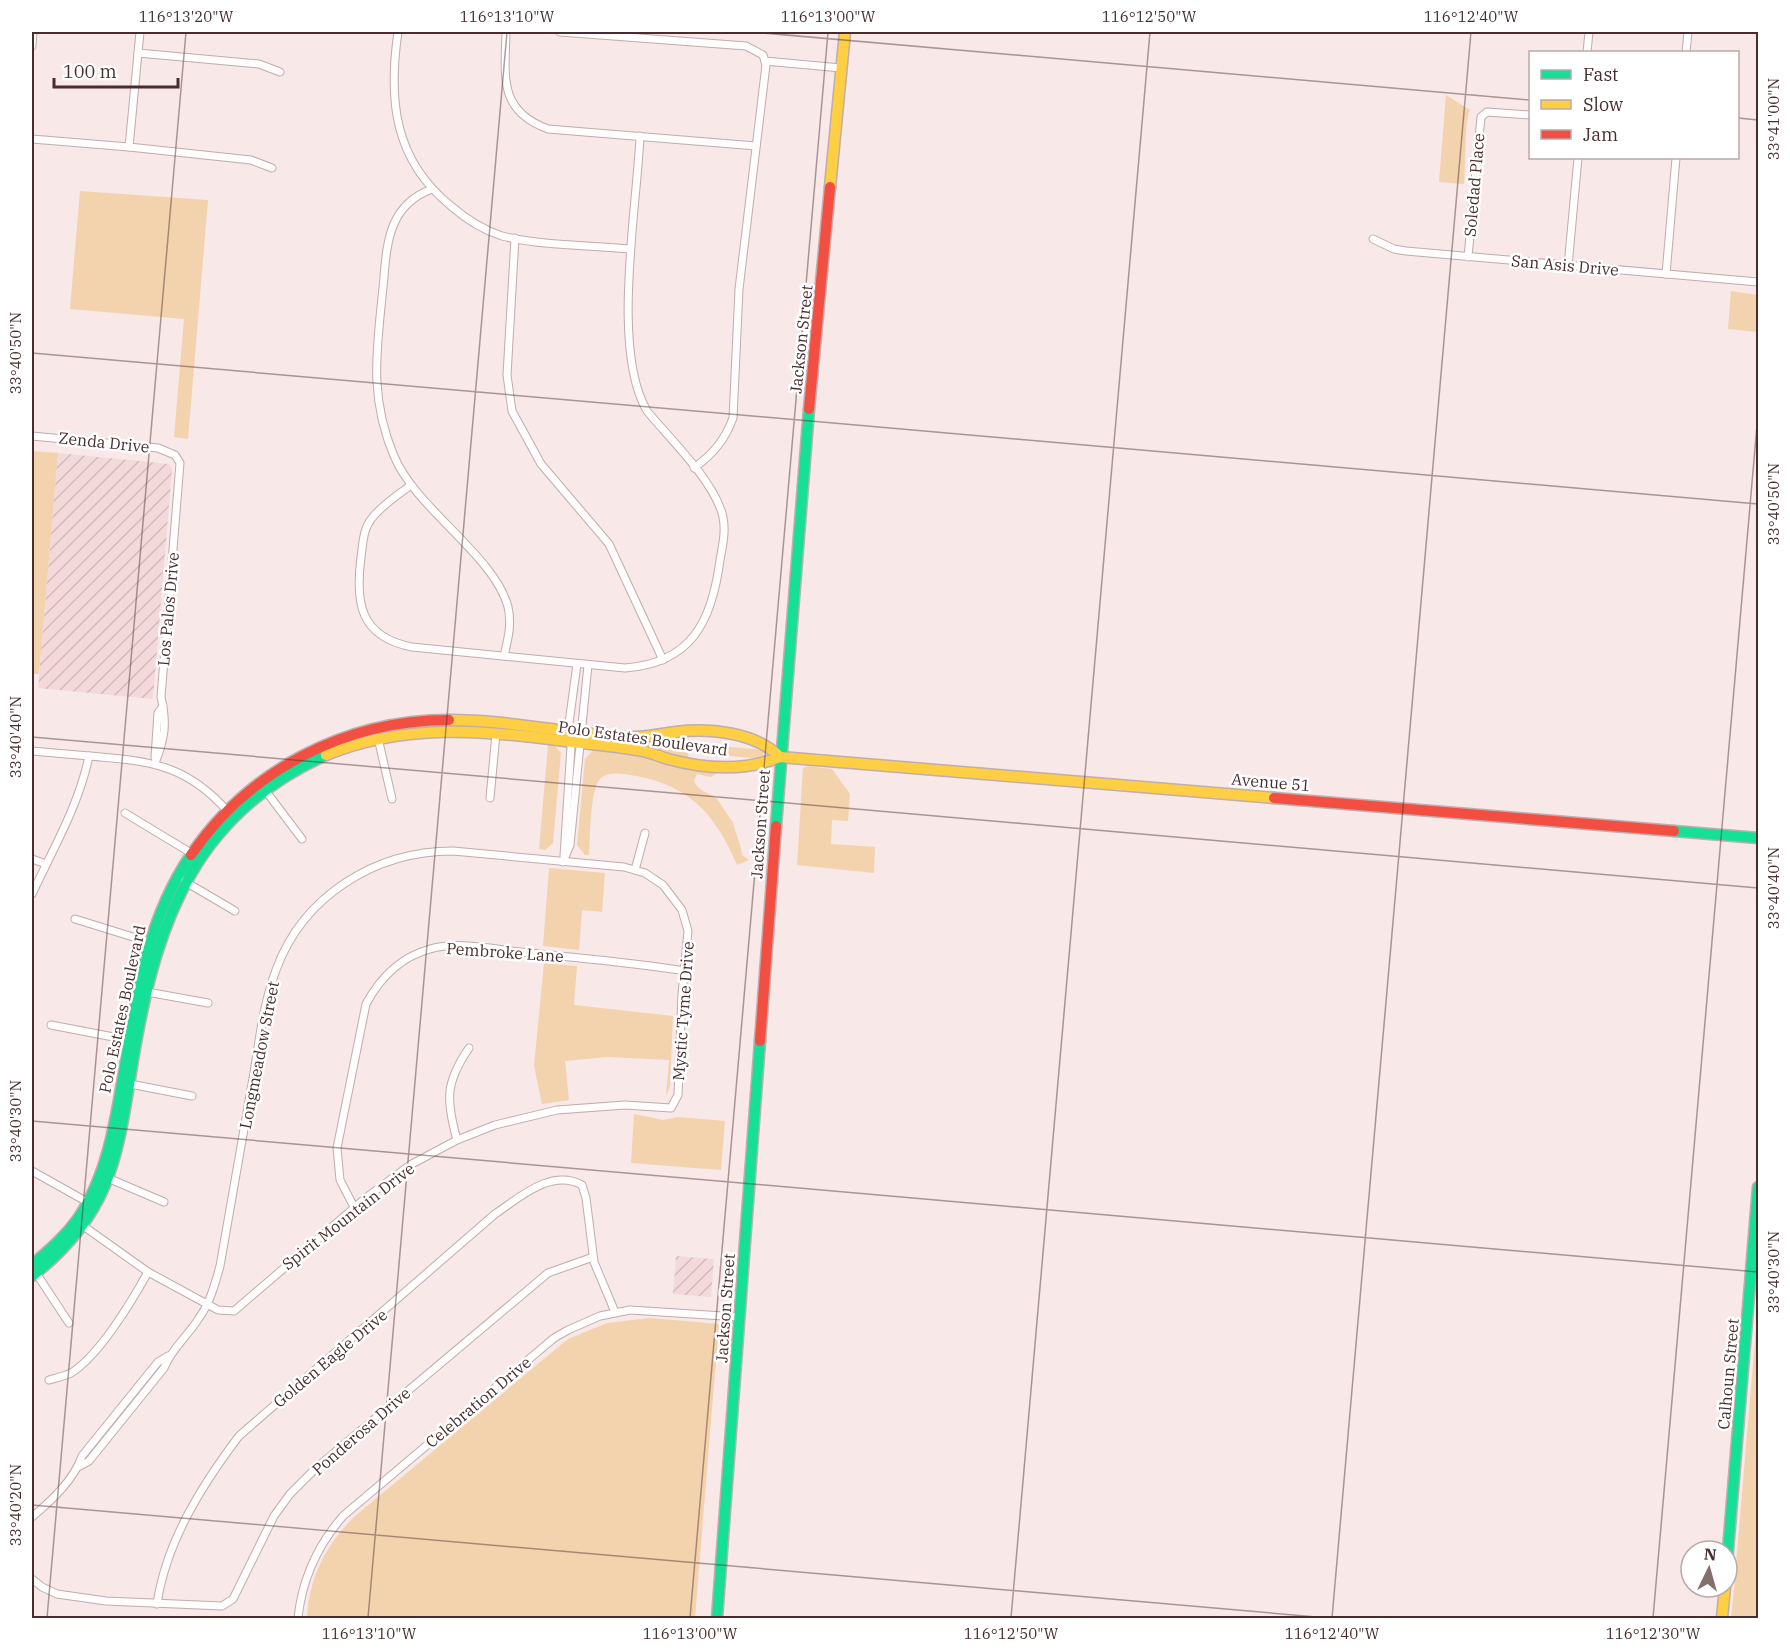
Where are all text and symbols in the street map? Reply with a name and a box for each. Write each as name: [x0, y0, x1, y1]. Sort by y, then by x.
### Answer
text: 116°13'20"W: [139, 7, 234, 26]
text: 116°13'10"W: [460, 7, 555, 26]
text: 116°13'00"W: [781, 7, 876, 26]
text: 116°12'50"W: [1102, 7, 1197, 26]
text: 116°12'40"W: [1424, 7, 1519, 26]
scale bar: [54, 51, 178, 89]
legend: [1529, 51, 1739, 159]
text: 100 m: [63, 60, 117, 83]
text: Fast: [1583, 63, 1618, 86]
text: 33°41'00"N: [1764, 78, 1783, 160]
text: Slow: [1583, 93, 1623, 116]
text: Jam: [1583, 123, 1618, 146]
street label: Soledad Place: [1460, 132, 1488, 238]
street label: San Asis Drive: [1510, 250, 1620, 280]
street label: Jackson Street: [785, 283, 817, 394]
text: 33°40'50"N: [6, 312, 25, 394]
street label: Zenda Drive: [57, 427, 151, 457]
text: 33°40'50"N: [1764, 463, 1783, 545]
street label: Los Palos Drive: [153, 551, 183, 667]
text: 33°40'40"N: [6, 696, 25, 778]
street label: Polo Estates Boulevard: [557, 716, 729, 760]
street label: Jackson Street: [746, 768, 774, 879]
street label: Avenue 51: [1231, 769, 1311, 795]
text: 33°40'40"N: [1764, 847, 1783, 929]
street label: Polo Estates Boulevard: [94, 923, 150, 1095]
street label: Pembroke Lane: [446, 938, 564, 966]
street label: Mystic Tyme Drive: [668, 941, 698, 1081]
street label: Longmeadow Street: [235, 979, 283, 1130]
text: 33°40'30"N: [6, 1080, 25, 1162]
street label: Spirit Mountain Drive: [278, 1158, 418, 1274]
text: 33°40'30"N: [1764, 1231, 1783, 1313]
street label: Jackson Street: [711, 1252, 739, 1363]
street label: Golden Eagle Drive: [269, 1304, 391, 1412]
street label: Calhoun Street: [1713, 1317, 1743, 1430]
street label: Celebration Drive: [421, 1352, 535, 1452]
street label: Ponderosa Drive: [308, 1383, 414, 1479]
text: 33°40'20"N: [6, 1464, 25, 1546]
north arrow: [1679, 1539, 1739, 1599]
text: N: [1703, 1544, 1717, 1565]
text: 116°13'10"W: [322, 1624, 417, 1643]
text: 116°13'00"W: [643, 1624, 738, 1643]
text: 116°12'50"W: [964, 1624, 1059, 1643]
text: 116°12'40"W: [1285, 1624, 1380, 1643]
text: 116°12'30"W: [1606, 1624, 1701, 1643]

